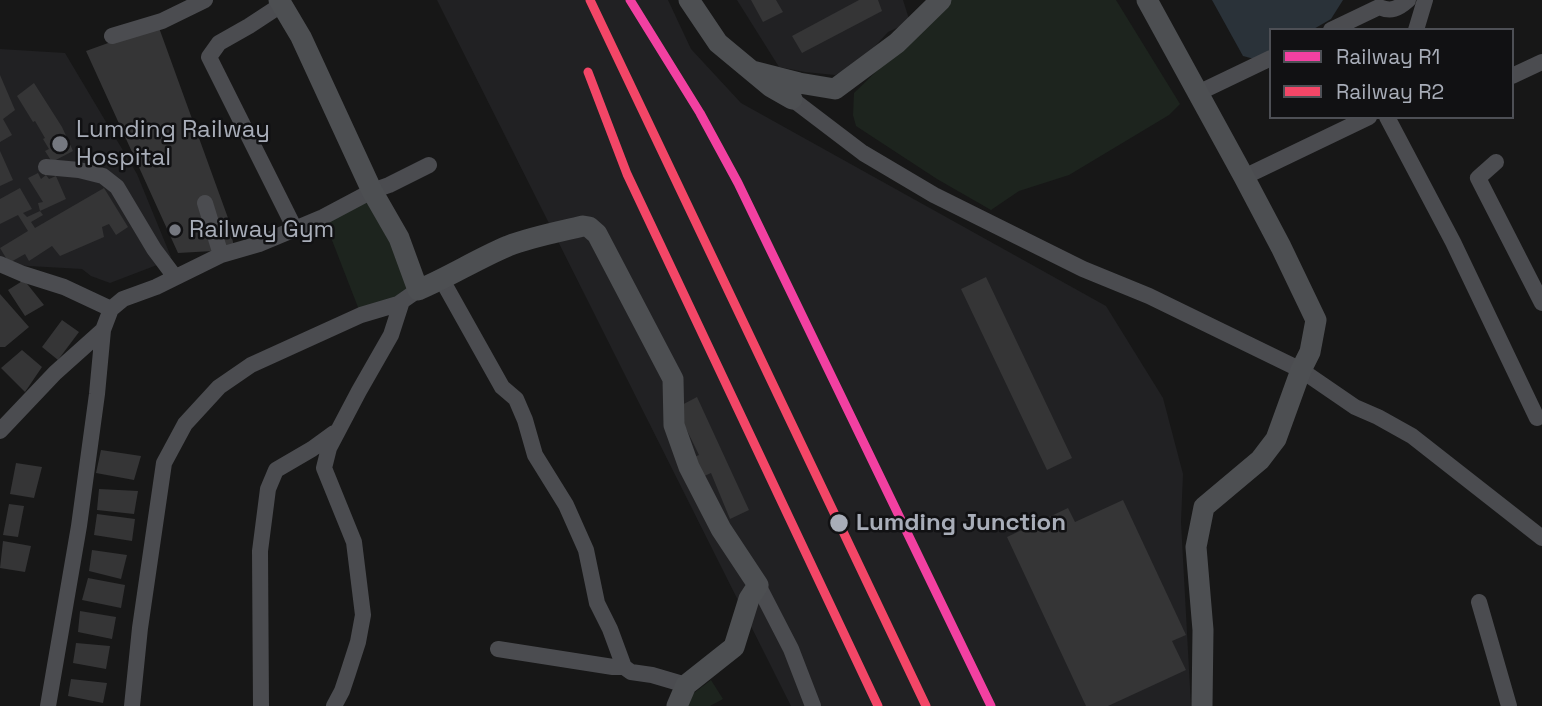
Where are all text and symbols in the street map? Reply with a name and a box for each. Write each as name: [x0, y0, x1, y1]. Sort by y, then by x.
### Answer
legend: [1269, 28, 1514, 119]
text: Railway R1: [1336, 43, 1440, 70]
text: Railway R2: [1336, 78, 1444, 105]
place label: Lumding Railway Hospital: [76, 116, 270, 172]
marker: Lumding Railway Hospital: [50, 134, 70, 154]
place label: Railway Gym: [189, 216, 334, 244]
marker: Railway Gym: [167, 222, 183, 238]
place label: Lumding Junction: [856, 509, 1066, 537]
marker: Lumding Junction: [828, 512, 850, 534]

